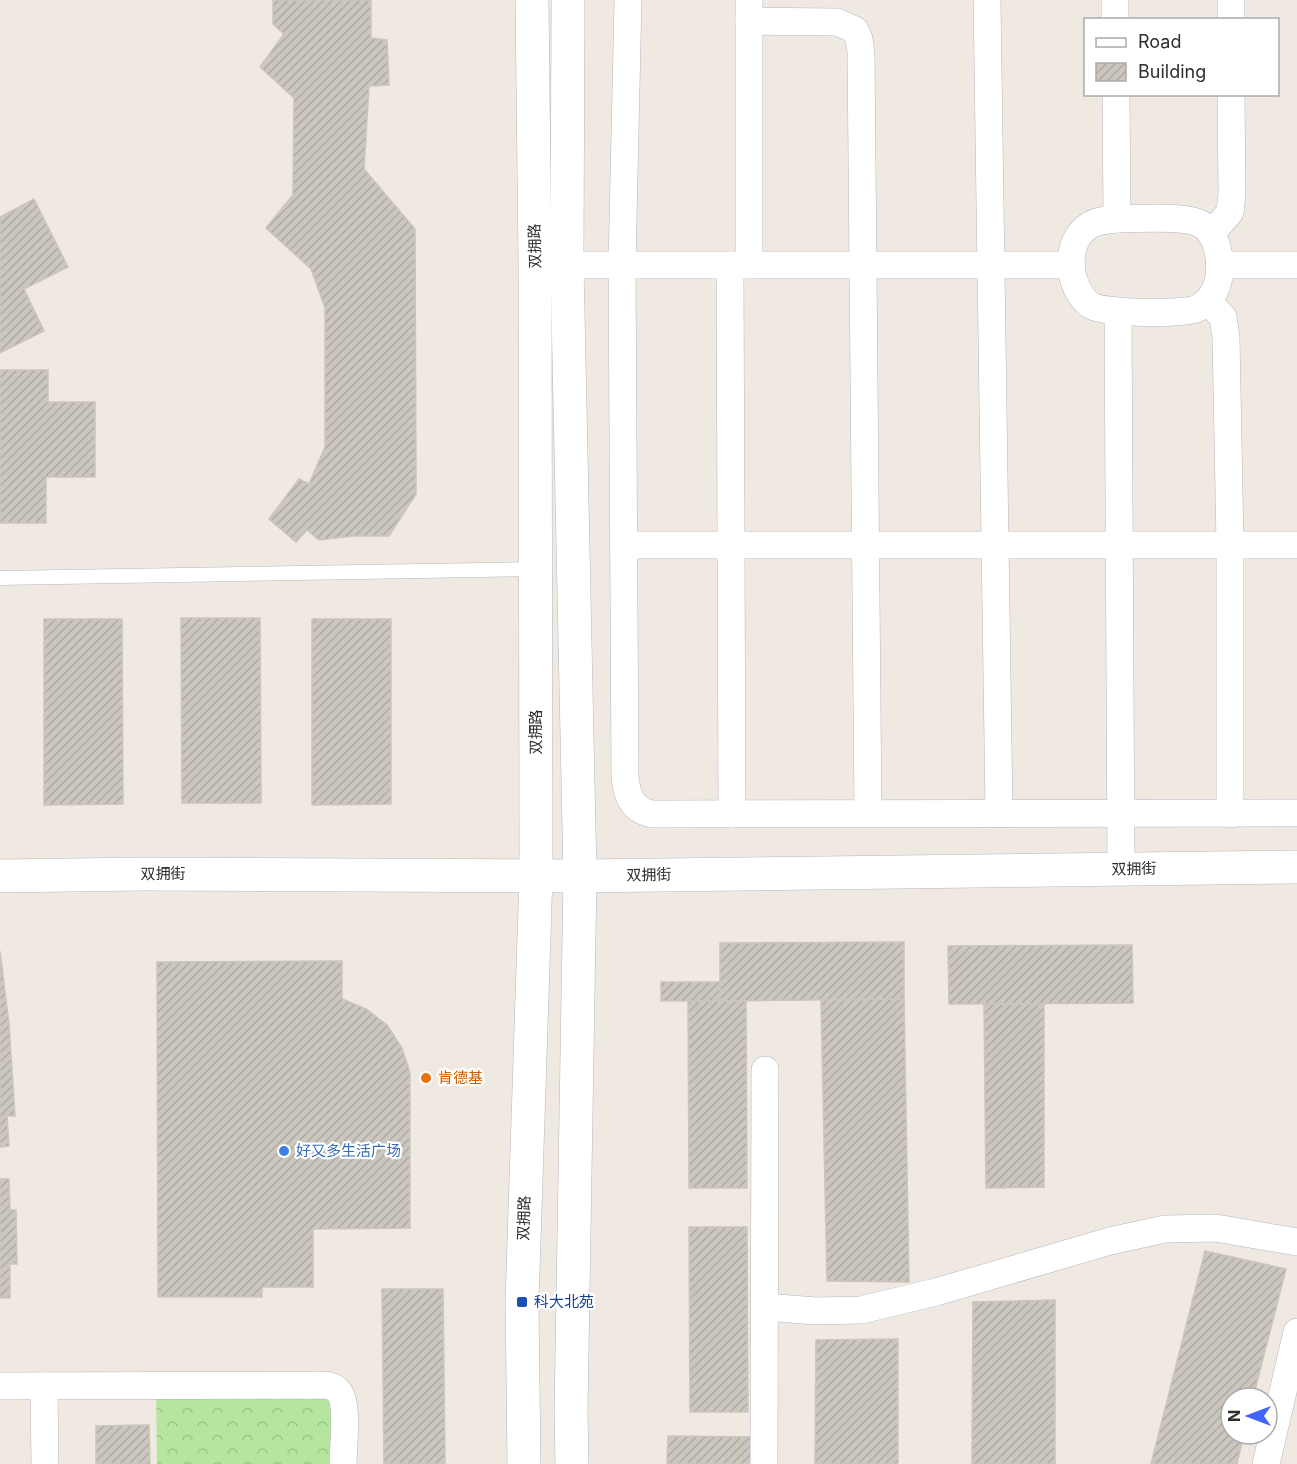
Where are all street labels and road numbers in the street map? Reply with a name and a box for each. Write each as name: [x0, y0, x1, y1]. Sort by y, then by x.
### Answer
street label: 双拥路: [525, 223, 544, 269]
street label: 双拥路: [526, 709, 545, 755]
street label: 双拥街: [1111, 859, 1157, 878]
street label: 双拥街: [140, 864, 186, 883]
street label: 双拥街: [626, 865, 672, 884]
street label: 双拥路: [513, 1195, 534, 1241]

